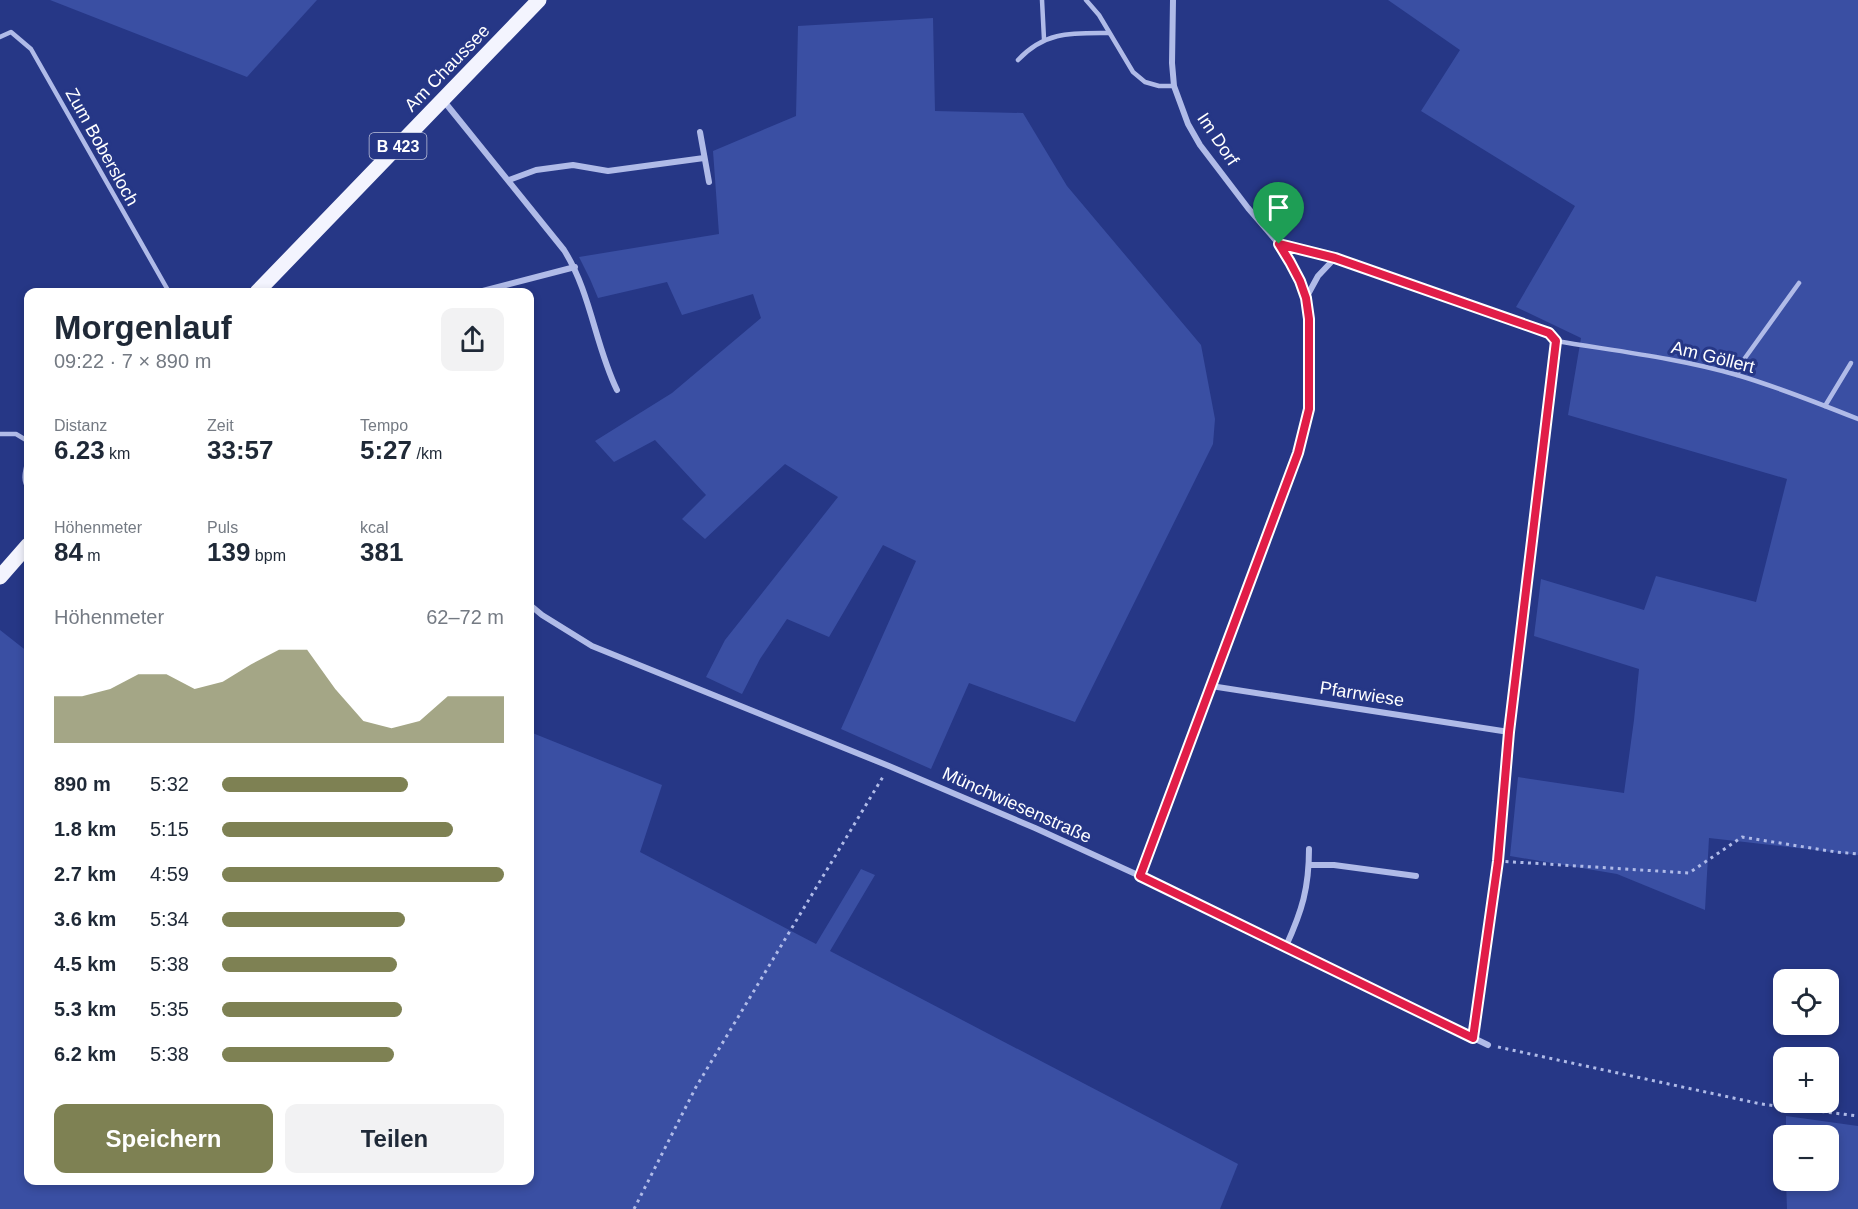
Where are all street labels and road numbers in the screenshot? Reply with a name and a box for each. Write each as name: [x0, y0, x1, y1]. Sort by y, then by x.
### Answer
street label: Am Chaussee: [401, 20, 493, 116]
street label: Zum Bobersloch: [61, 85, 143, 209]
street label: Im Dorf: [1193, 109, 1243, 170]
road number: B 423: [370, 133, 426, 159]
street label: Am Göllert: [1669, 337, 1757, 377]
street label: Pfarrwiese: [1318, 677, 1406, 711]
street label: Münchwiesenstraße: [939, 763, 1095, 847]

